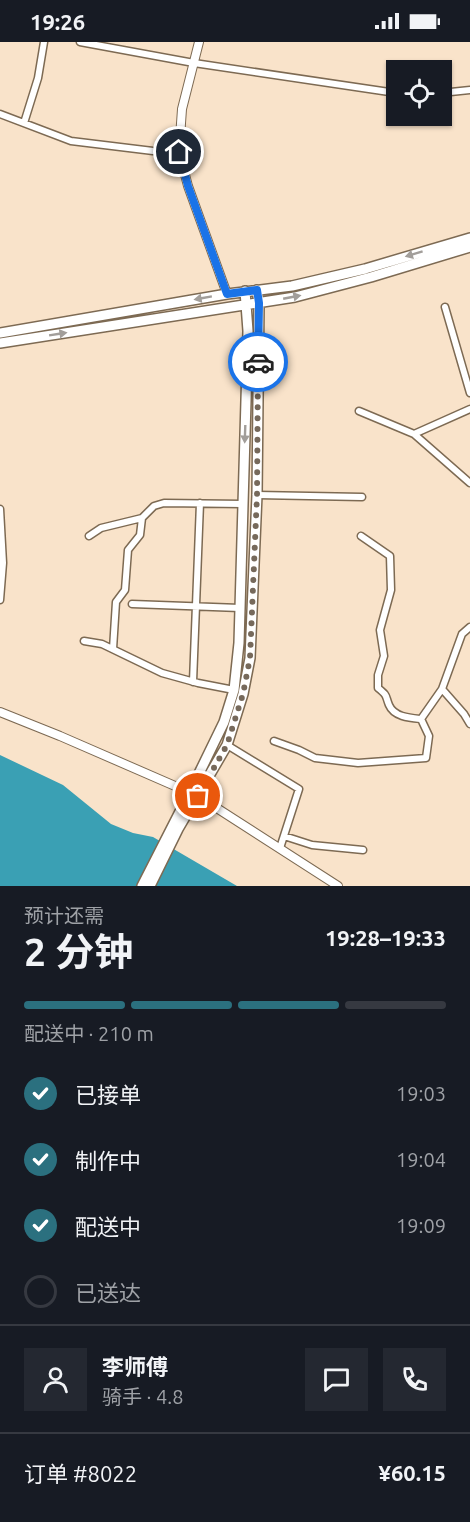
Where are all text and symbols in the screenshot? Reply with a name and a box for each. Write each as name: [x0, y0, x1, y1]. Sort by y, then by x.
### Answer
text: 19:26: [30, 9, 85, 34]
map controls: [386, 60, 452, 126]
button: locate: [386, 60, 452, 126]
pin: [153, 126, 204, 177]
icon: home: [162, 135, 195, 168]
one-way arrow: [405, 250, 423, 259]
one-way arrow: [283, 292, 302, 301]
one-way arrow: [193, 294, 212, 303]
one-way arrow: [48, 329, 67, 338]
courier: [228, 332, 288, 392]
icon: car: [242, 346, 275, 379]
one-way arrow: [240, 424, 250, 443]
pin: [172, 770, 223, 821]
icon: bag: [181, 779, 214, 812]
text: 预计还需: [24, 904, 104, 927]
text: 19:28–19:33: [325, 925, 446, 950]
text: 2 分钟: [24, 930, 133, 973]
text: 配送中 · 210 m: [24, 1022, 154, 1045]
icon: check: [24, 1077, 57, 1110]
text: 已接单: [75, 1082, 141, 1107]
text: 19:03: [396, 1082, 446, 1105]
icon: check: [24, 1143, 57, 1176]
text: 制作中: [75, 1148, 141, 1173]
text: 19:04: [396, 1148, 446, 1171]
icon: check: [24, 1209, 57, 1242]
text: 配送中: [75, 1214, 141, 1239]
text: 19:09: [396, 1214, 446, 1237]
text: 已送达: [75, 1280, 141, 1305]
button: person: [24, 1348, 87, 1411]
button: chat: [305, 1348, 368, 1411]
button: phone: [383, 1348, 446, 1411]
text: 李师傅: [102, 1354, 168, 1379]
text: 骑手 · 4.8: [102, 1385, 184, 1408]
text: ¥60.15: [379, 1460, 446, 1485]
text: 订单 #8022: [24, 1461, 137, 1486]

